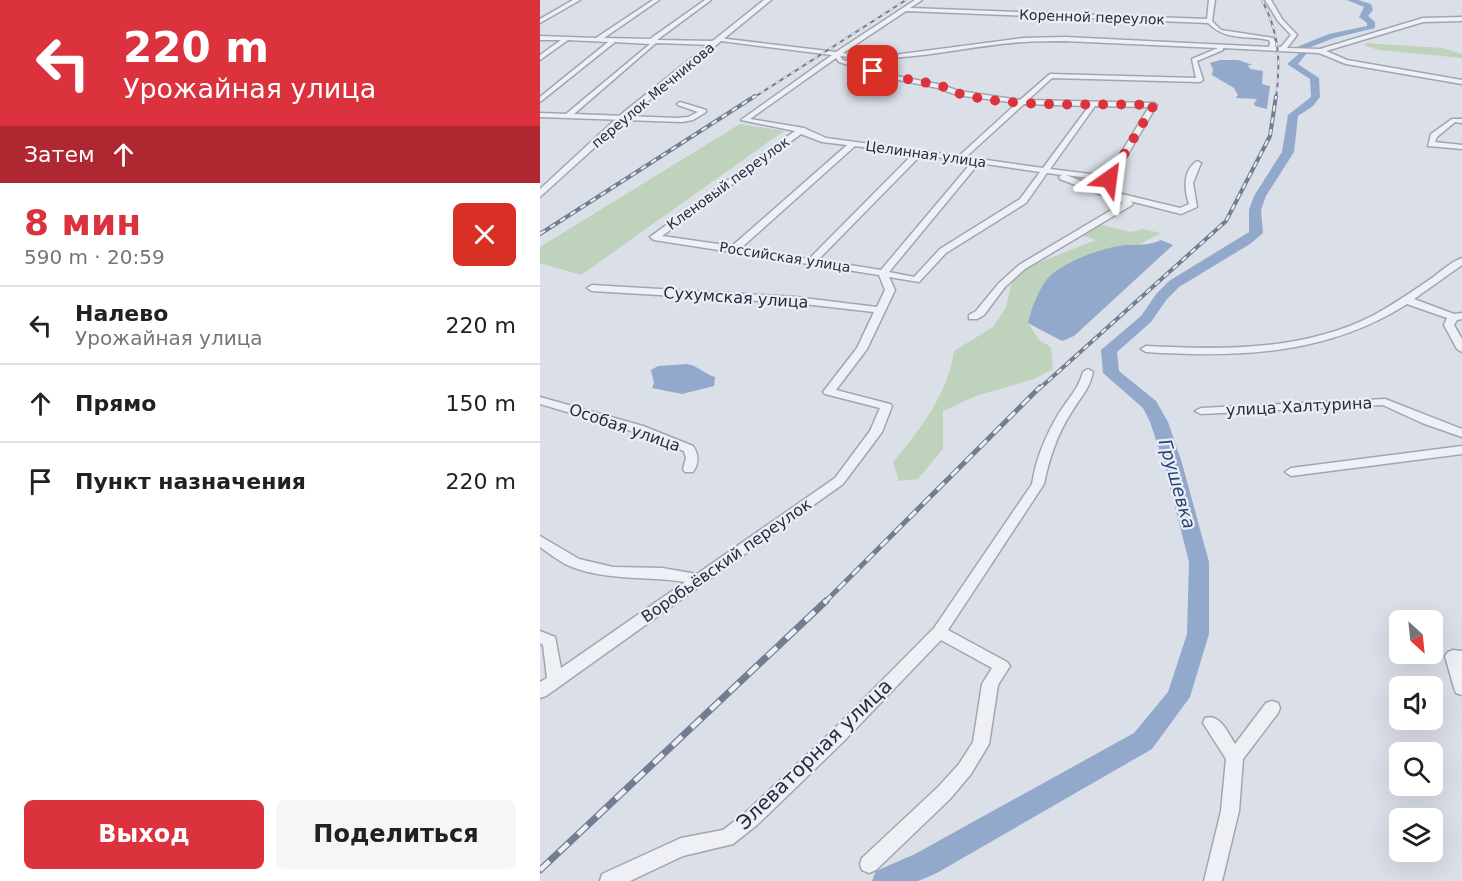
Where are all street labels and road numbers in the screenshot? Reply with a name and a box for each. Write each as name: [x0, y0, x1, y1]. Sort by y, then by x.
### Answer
street label: Коренной переулок: [1019, 6, 1165, 28]
street label: переулок Мечникова: [588, 39, 718, 151]
street label: Кленовый переулок: [664, 133, 792, 233]
street label: Целинная улица: [865, 138, 987, 170]
street label: Российская улица: [718, 239, 852, 275]
street label: Сухумская улица: [663, 283, 809, 312]
street label: улица Халтурина: [1225, 393, 1373, 420]
street label: Особая улица: [567, 400, 683, 455]
street label: Воробьёвский переулок: [638, 494, 815, 626]
street label: Элеваторная улица: [731, 674, 897, 834]

